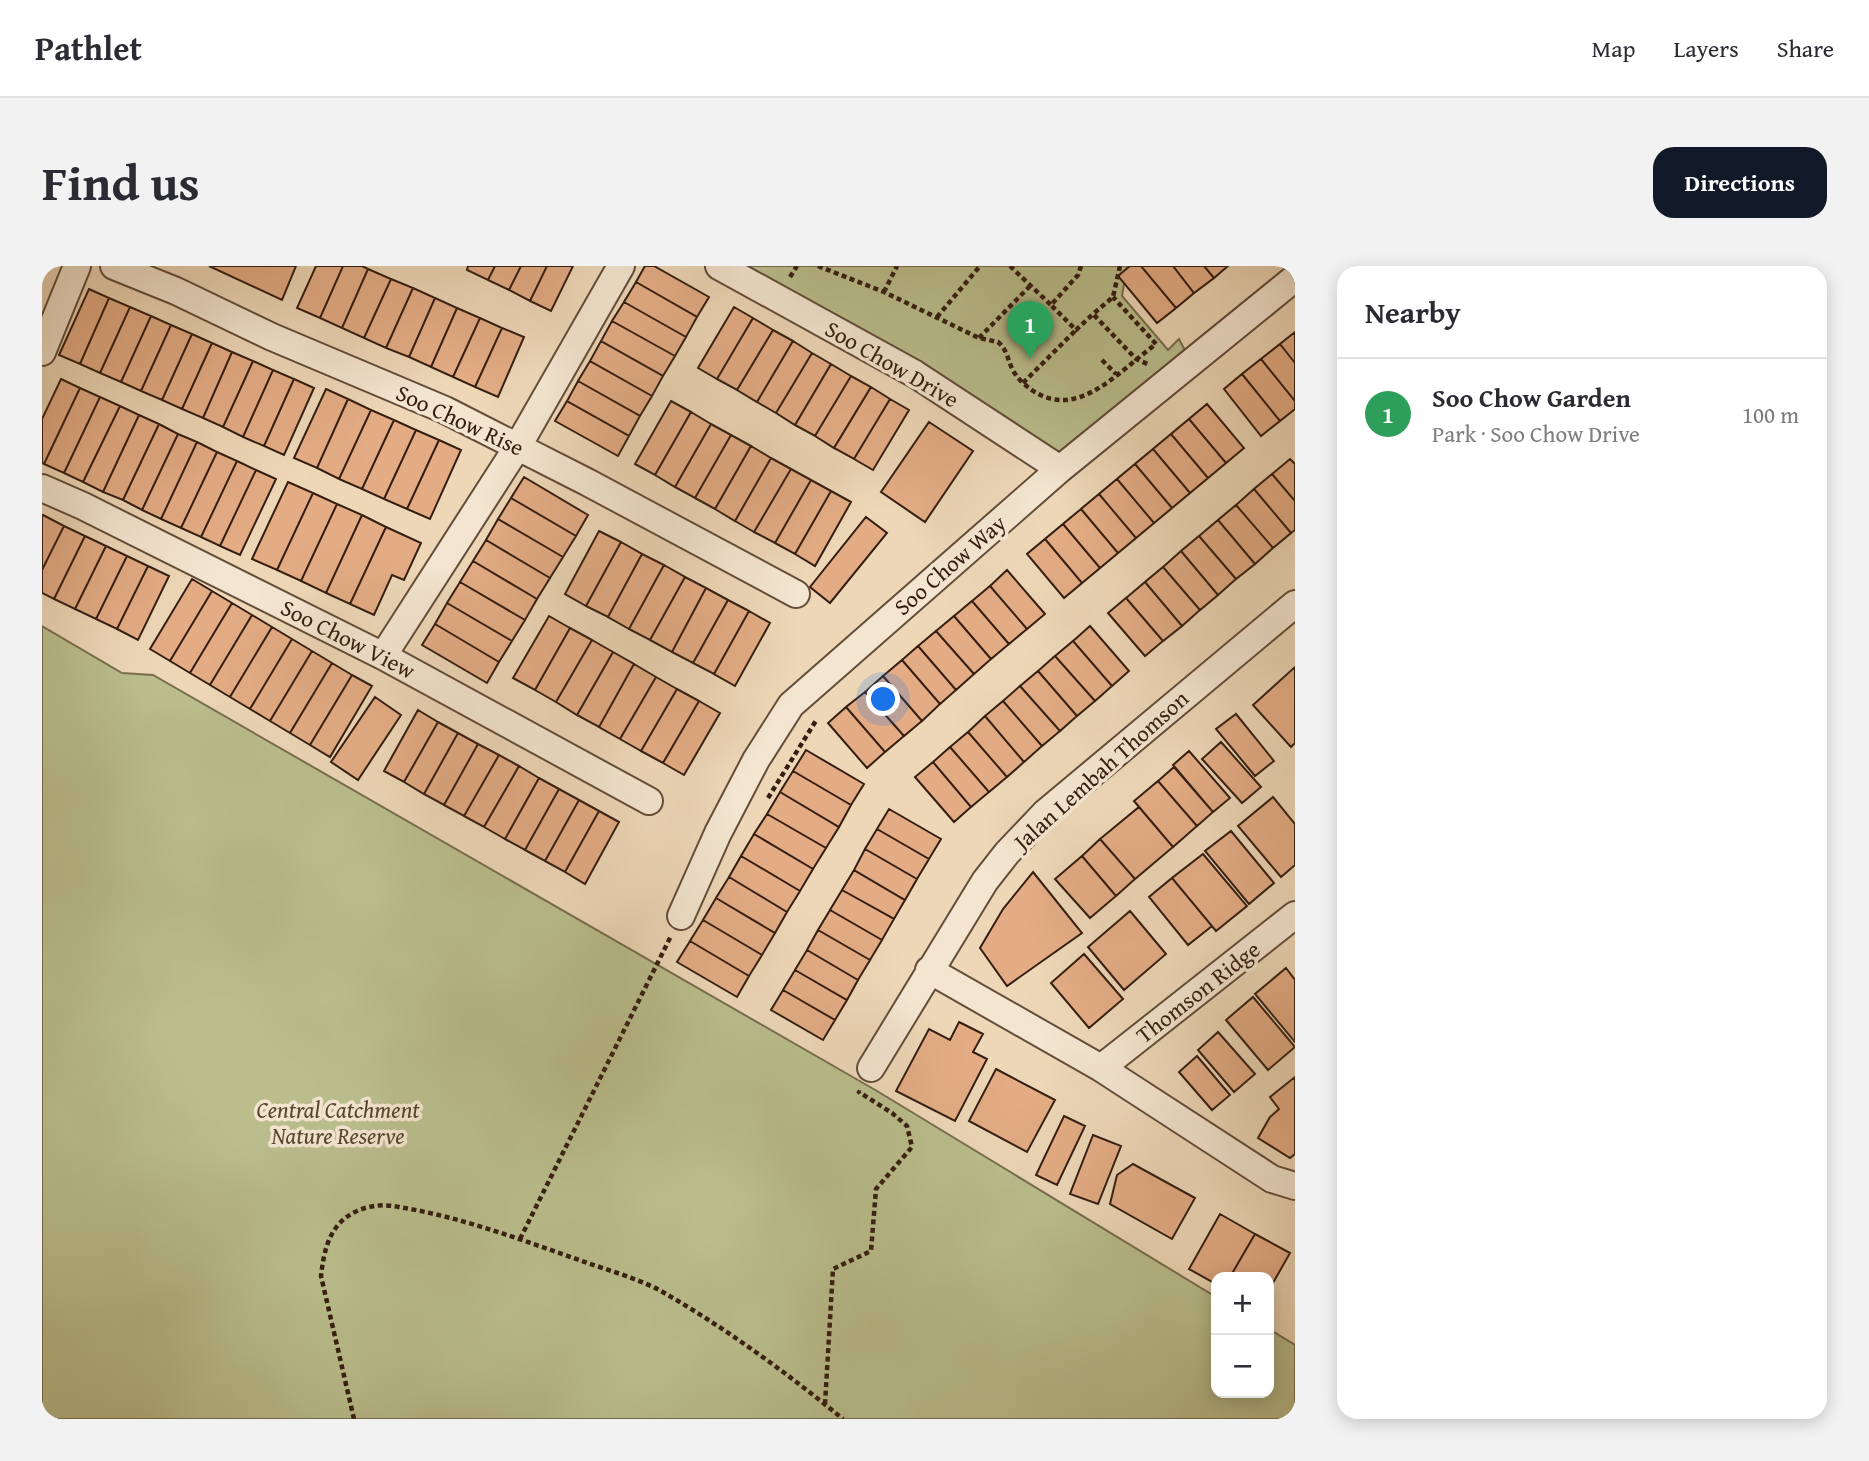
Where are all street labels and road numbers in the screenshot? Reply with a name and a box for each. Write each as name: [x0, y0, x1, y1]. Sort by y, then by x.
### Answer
street label: Soo Chow Drive: [819, 312, 965, 415]
street label: Soo Chow Rise: [391, 376, 530, 464]
street label: Soo Chow Way: [886, 506, 1013, 623]
street label: Soo Chow View: [275, 591, 422, 687]
street label: Jalan Lembah Thomson: [1004, 682, 1195, 859]
street label: Thomson Ridge: [1129, 933, 1267, 1051]

